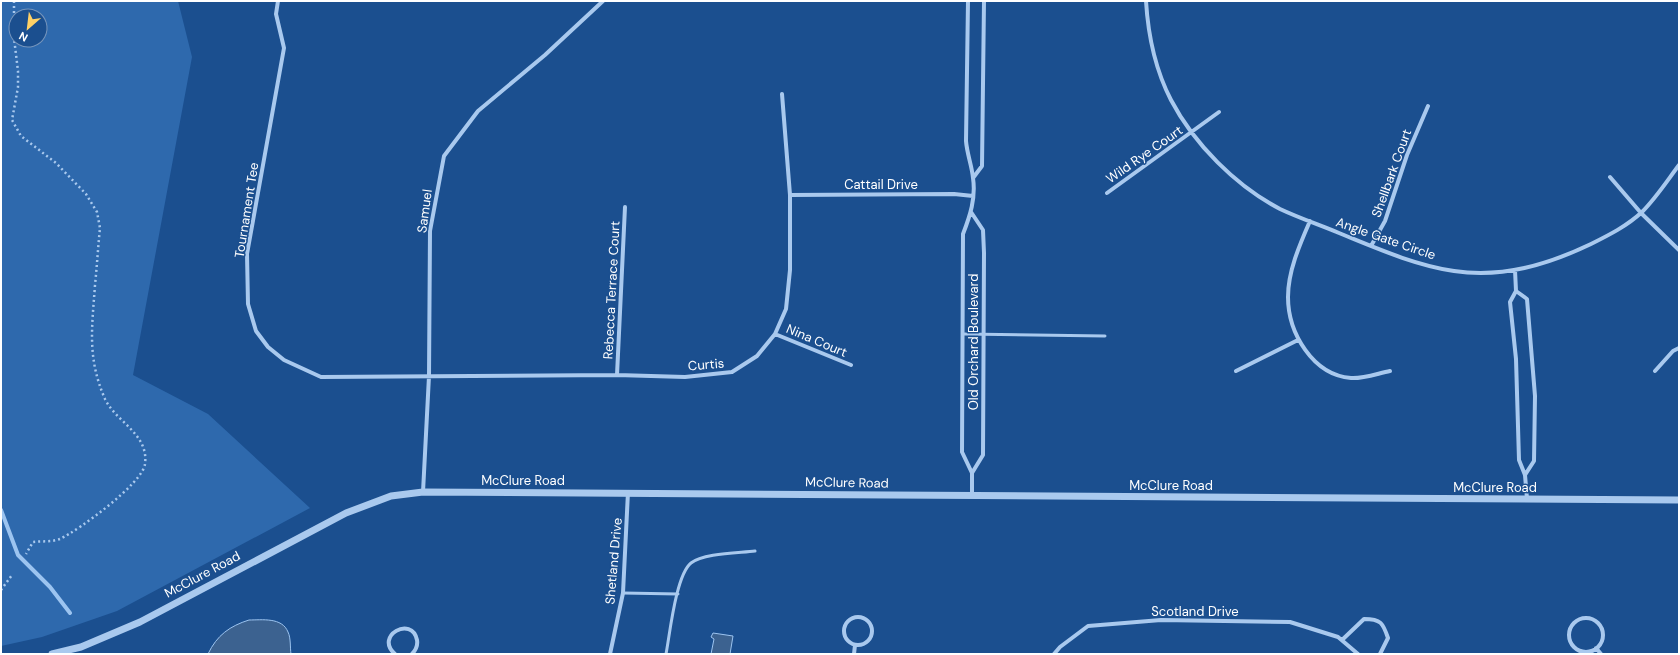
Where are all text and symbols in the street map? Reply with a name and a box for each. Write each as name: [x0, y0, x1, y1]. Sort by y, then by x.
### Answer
north arrow: [8, 8, 48, 48]
text: N: [16, 29, 30, 45]
street label: Wild Rye Court: [1103, 122, 1186, 187]
street label: Shellbark Court: [1368, 127, 1415, 220]
street label: Tournament Tee: [231, 161, 262, 259]
street label: Cattail Drive: [844, 176, 918, 193]
street label: Samuel: [413, 188, 436, 234]
street label: Angle Gate Circle: [1334, 213, 1438, 263]
street label: Rebecca Terrace Court: [599, 220, 624, 360]
street label: Old Orchard Boulevard: [965, 274, 982, 410]
street label: Nina Court: [784, 320, 850, 361]
street label: Curtis: [687, 354, 725, 375]
street label: McClure Road: [481, 472, 565, 489]
street label: McClure Road: [805, 473, 889, 492]
street label: McClure Road: [1129, 477, 1213, 494]
street label: McClure Road: [1453, 479, 1537, 496]
street label: Shetland Drive: [601, 517, 626, 605]
street label: McClure Road: [161, 547, 243, 602]
street label: Scotland Drive: [1151, 603, 1239, 620]

